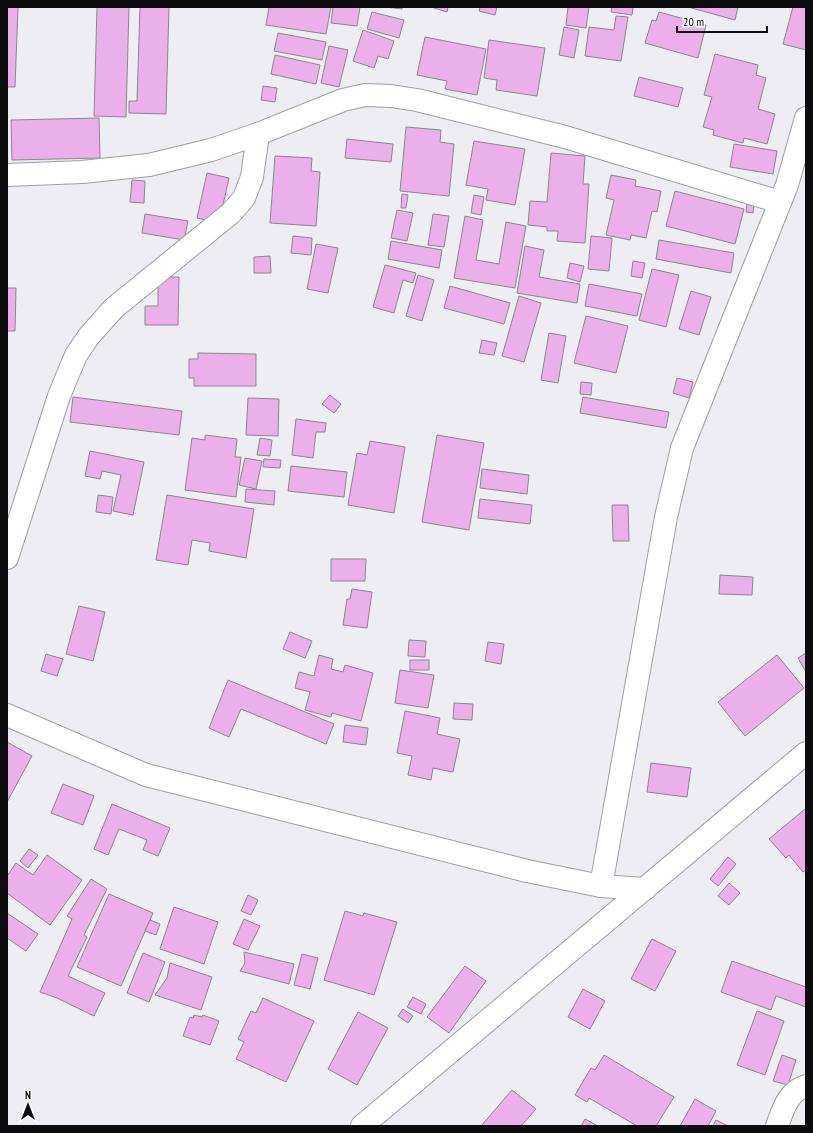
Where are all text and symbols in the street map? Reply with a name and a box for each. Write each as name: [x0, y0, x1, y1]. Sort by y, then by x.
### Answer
scale bar: [677, 8, 767, 34]
text: 20 m: [683, 14, 704, 29]
north arrow: [8, 1085, 48, 1125]
text: N: [25, 1088, 31, 1102]

